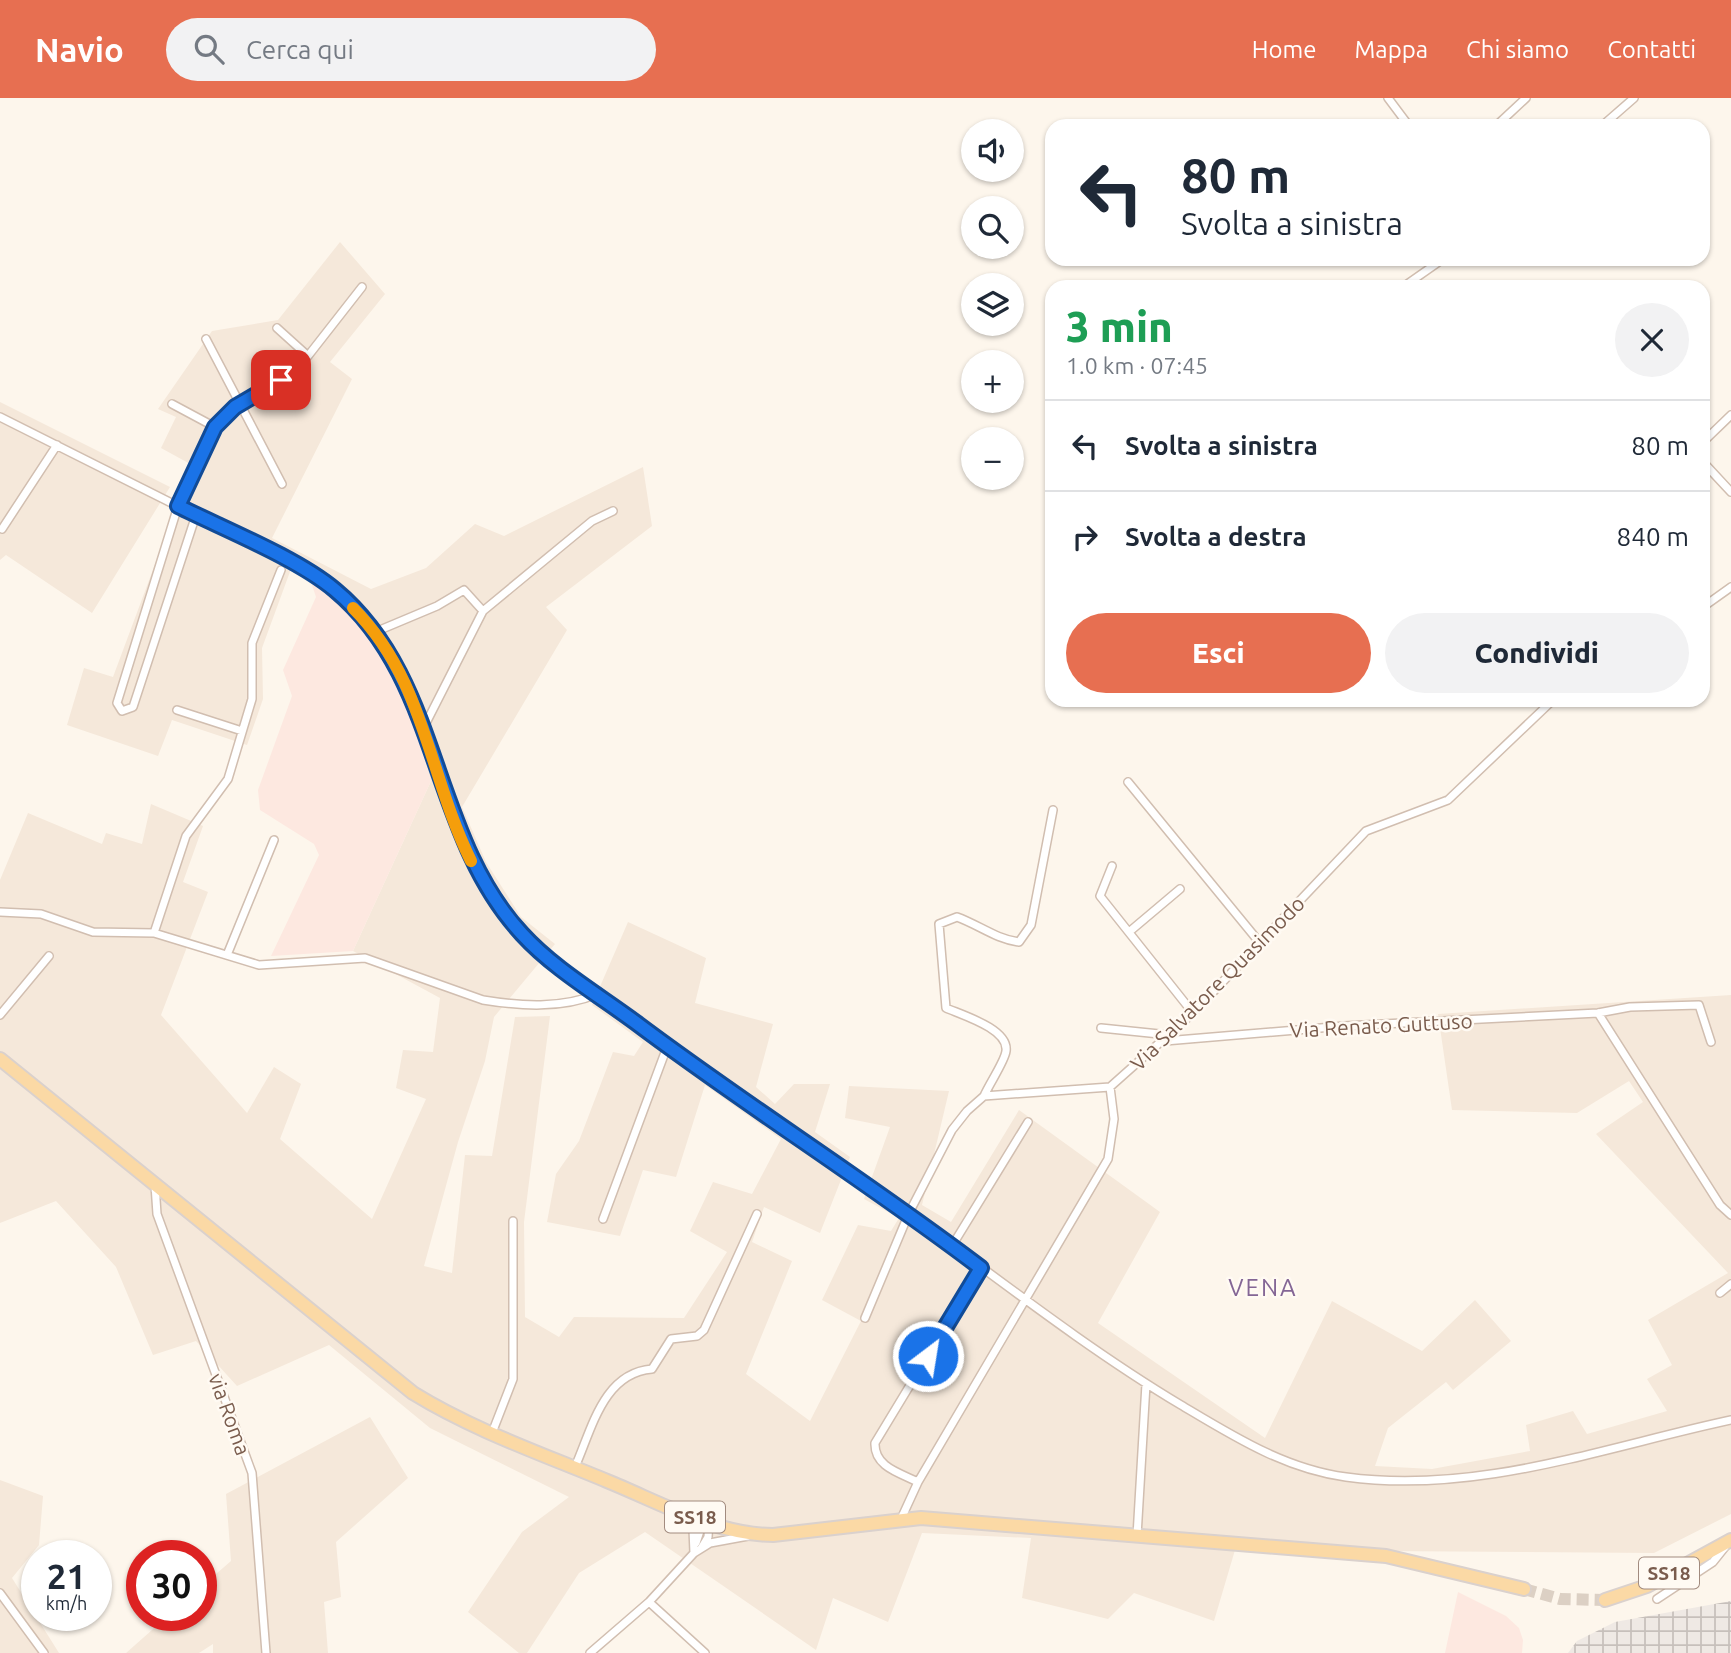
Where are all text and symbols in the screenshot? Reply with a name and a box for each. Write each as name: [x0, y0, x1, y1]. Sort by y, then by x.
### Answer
search box: [166, 18, 656, 81]
icon: search: [190, 30, 228, 68]
text: Navio: [35, 31, 124, 68]
text: Cerca qui: [246, 35, 354, 64]
text: Home: [1252, 36, 1316, 63]
text: Mappa: [1354, 36, 1428, 63]
text: Chi siamo: [1466, 36, 1569, 63]
text: Contatti: [1607, 36, 1696, 63]
map controls: [961, 119, 1024, 490]
button: sound: [961, 119, 1024, 182]
icon: left: [1066, 147, 1157, 238]
text: 80 m: [1181, 147, 1290, 202]
button: search: [961, 196, 1024, 259]
text: Svolta a sinistra: [1181, 205, 1403, 241]
button: layers: [961, 273, 1024, 336]
text: 3 min: [1066, 303, 1173, 350]
button: close: [1615, 303, 1689, 377]
pin: [251, 350, 311, 410]
button: +: [961, 350, 1024, 413]
text: 1.0 km · 07:45: [1066, 353, 1208, 378]
icon: arrive: [262, 361, 300, 399]
button: −: [961, 427, 1024, 490]
icon: left: [1066, 427, 1104, 465]
text: Svolta a sinistra: [1125, 431, 1318, 460]
text: 80 m: [1631, 431, 1689, 460]
icon: right: [1066, 518, 1104, 556]
text: Svolta a destra: [1125, 522, 1307, 551]
text: 840 m: [1617, 522, 1689, 551]
button: Esci: [1066, 613, 1371, 693]
button: Condividi: [1385, 613, 1689, 693]
street label: Via Salvatore Quasimodo: [1125, 891, 1309, 1075]
street label: Via Renato Guttuso: [1289, 1008, 1473, 1042]
district label: VENA: [1228, 1274, 1298, 1301]
position arrow: [891, 1319, 965, 1393]
street label: via Roma: [204, 1370, 256, 1458]
road number: SS18: [665, 1502, 725, 1532]
speed limit sign: 30: [126, 1540, 217, 1631]
text: 21: [47, 1556, 86, 1596]
road number: SS18: [1639, 1558, 1699, 1588]
text: km/h: [46, 1593, 87, 1613]

